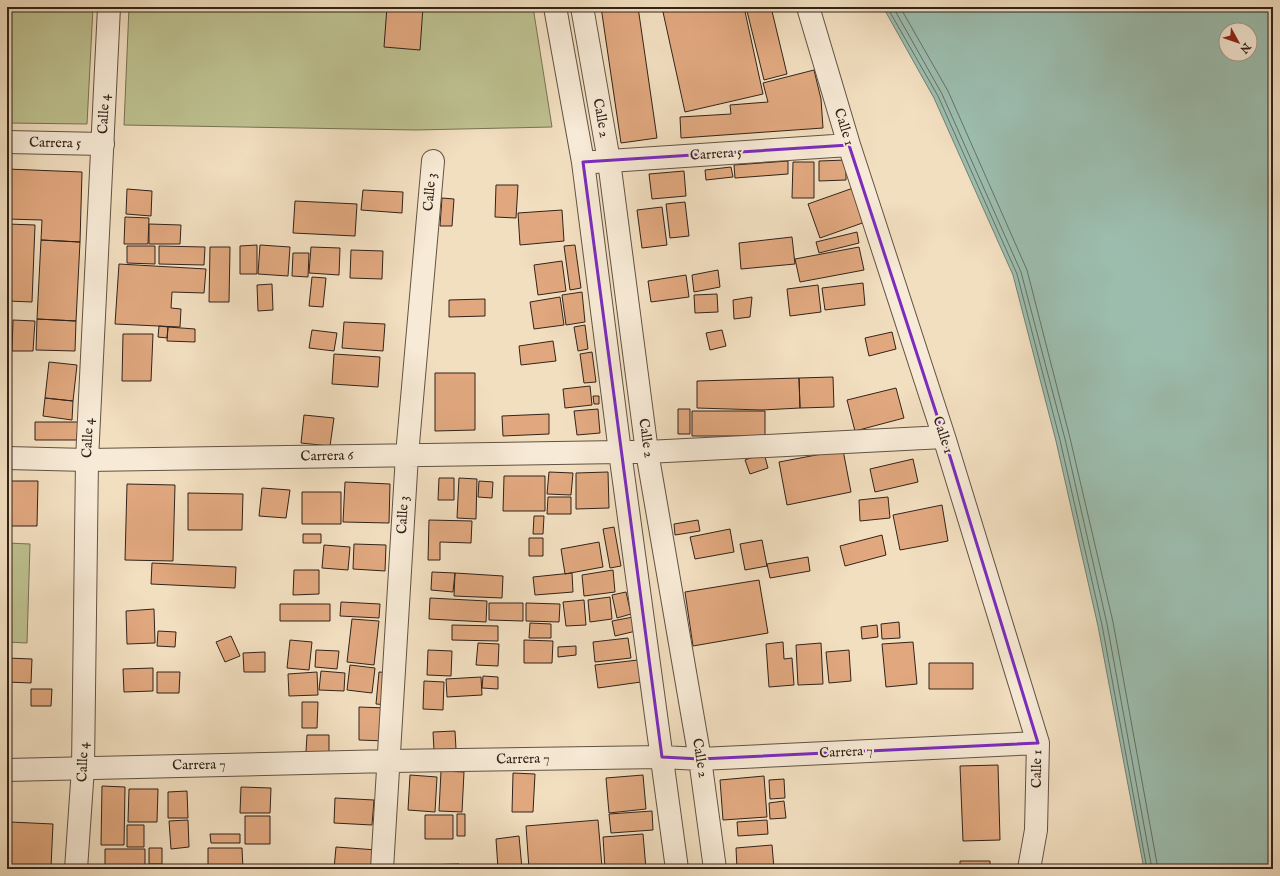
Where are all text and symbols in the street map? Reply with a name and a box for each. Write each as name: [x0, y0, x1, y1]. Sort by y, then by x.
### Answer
north arrow: [1218, 22, 1258, 62]
text: N: [1236, 39, 1254, 56]
street label: Calle 4: [94, 93, 114, 134]
street label: Calle 2: [589, 97, 613, 140]
street label: Calle 1: [830, 106, 858, 148]
street label: Carrera 5: [29, 134, 81, 152]
street label: Carrera 5: [689, 143, 743, 165]
street label: Calle 3: [419, 172, 441, 212]
street label: Calle 1: [929, 414, 957, 456]
street label: Calle 4: [78, 417, 98, 458]
street label: Calle 2: [634, 417, 658, 459]
street label: Carrera 6: [300, 447, 355, 465]
street label: Calle 3: [393, 495, 413, 535]
street label: Calle 2: [688, 737, 712, 779]
street label: Calle 4: [73, 742, 93, 782]
street label: Carrera 7: [819, 742, 873, 762]
street label: Carrera 7: [496, 750, 550, 768]
street label: Calle 1: [1028, 750, 1046, 788]
street label: Carrera 7: [172, 756, 226, 774]

